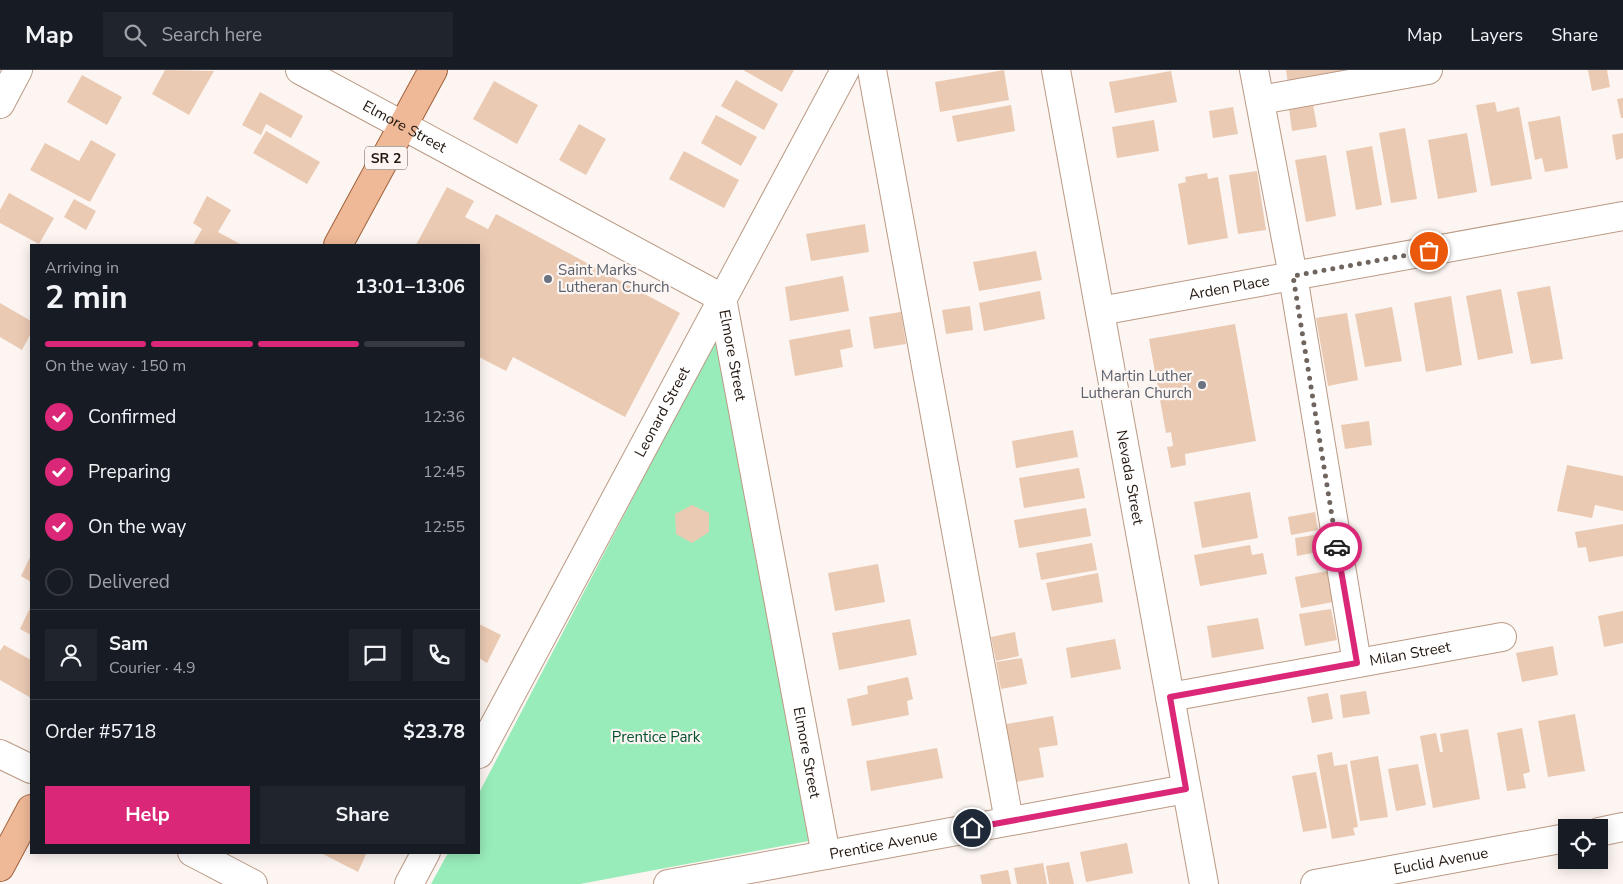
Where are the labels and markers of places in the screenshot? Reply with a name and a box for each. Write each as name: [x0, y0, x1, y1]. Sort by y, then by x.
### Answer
pin: [1408, 230, 1450, 272]
place label: Saint Marks Lutheran Church: [558, 260, 670, 297]
marker: Saint Marks Lutheran Church: [542, 273, 554, 285]
place label: Martin Luther Lutheran Church: [1080, 366, 1193, 403]
marker: Martin Luther Lutheran Church: [1196, 379, 1208, 391]
pin: [951, 807, 993, 849]

